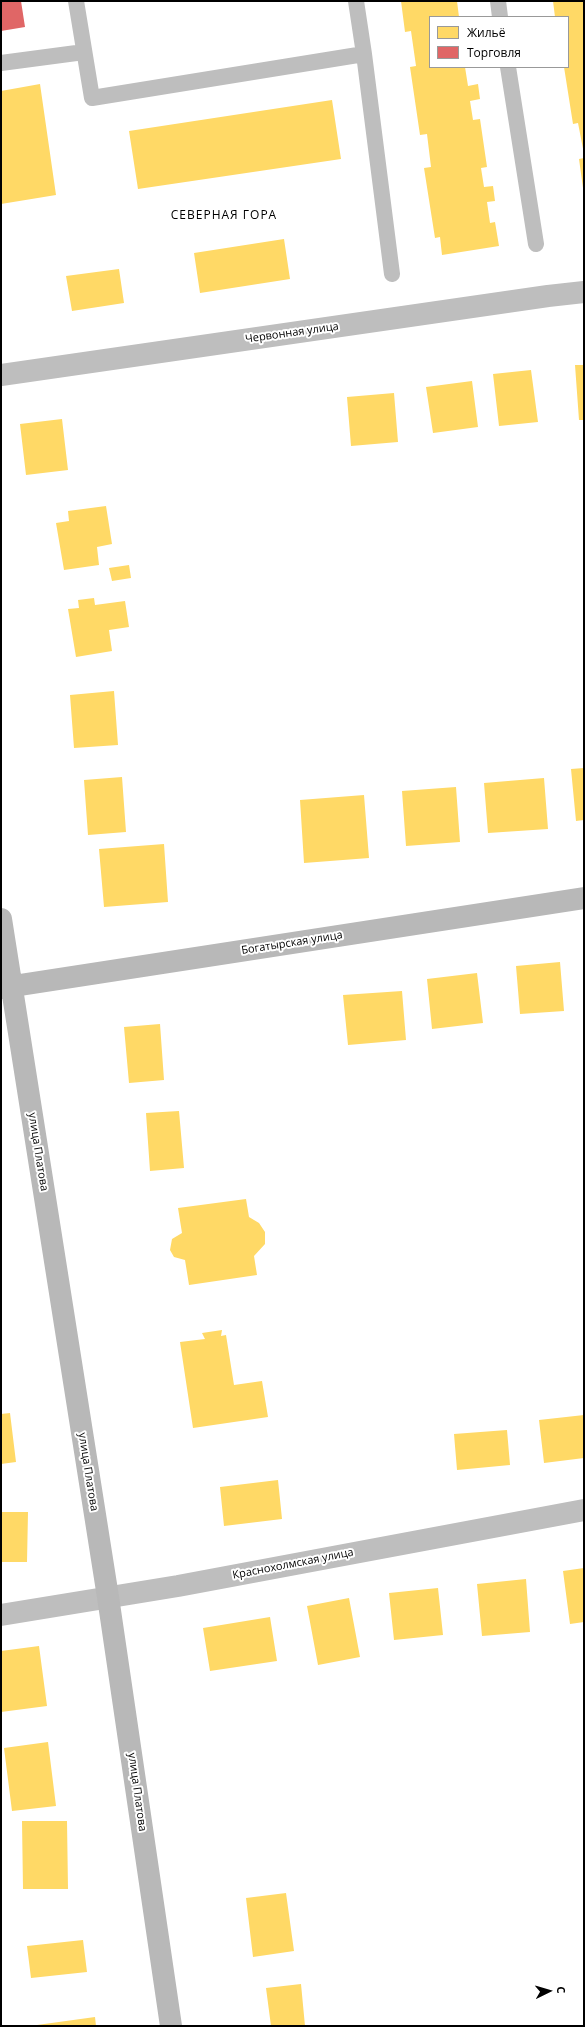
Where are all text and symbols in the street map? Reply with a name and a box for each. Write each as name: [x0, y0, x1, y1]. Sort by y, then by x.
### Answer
legend: [429, 16, 569, 68]
text: Жильё: [467, 24, 505, 41]
text: Торговля: [467, 44, 521, 61]
district label: СЕВЕРНАЯ ГОРА: [171, 209, 277, 223]
street label: Червонная улица: [244, 320, 340, 346]
street label: Богатырская улица: [240, 928, 344, 958]
street label: улица Платова: [25, 1112, 51, 1192]
street label: улица Платова: [75, 1432, 101, 1512]
street label: Краснохолмская улица: [231, 1546, 355, 1582]
street label: улица Платова: [125, 1752, 149, 1832]
north arrow: [529, 1971, 569, 2011]
text: С: [554, 1986, 569, 1994]

